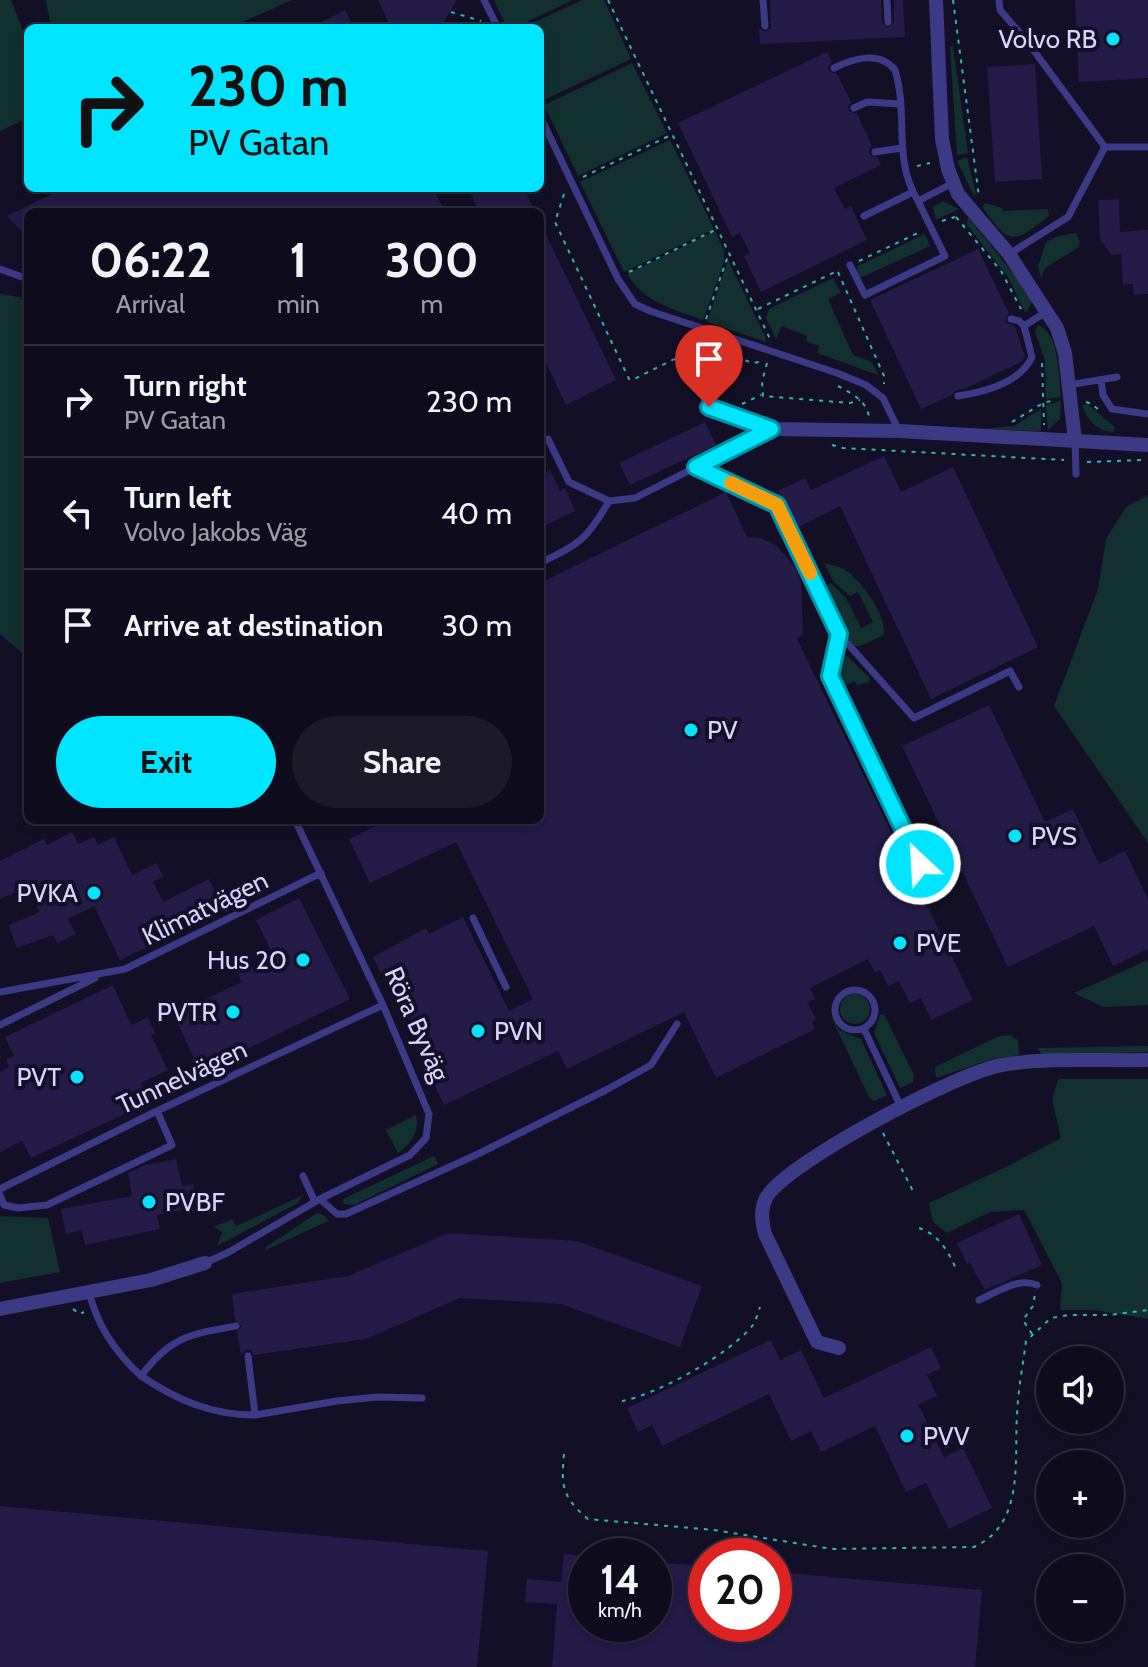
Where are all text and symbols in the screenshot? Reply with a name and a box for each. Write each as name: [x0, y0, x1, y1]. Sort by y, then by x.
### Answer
place label: Volvo RB: [999, 23, 1097, 55]
marker: Volvo RB: [1104, 30, 1122, 48]
text: 230 m: [188, 52, 349, 120]
icon: right: [56, 56, 160, 160]
text: PV Gatan: [188, 120, 329, 164]
text: 06:22: [89, 231, 212, 289]
text: 1: [289, 231, 307, 289]
text: 300: [385, 231, 479, 289]
text: Arrival: [116, 288, 185, 320]
text: min: [277, 288, 320, 320]
text: m: [420, 288, 443, 320]
pin: [675, 325, 743, 407]
icon: arrive: [687, 337, 731, 381]
text: Turn right: [124, 367, 247, 404]
icon: right: [56, 379, 100, 423]
text: 230 m: [426, 383, 512, 420]
text: PV Gatan: [124, 404, 226, 436]
text: Turn left: [124, 479, 232, 516]
icon: left: [56, 491, 100, 535]
text: 40 m: [441, 495, 512, 532]
text: Volvo Jakobs Väg: [124, 516, 307, 548]
icon: arrive: [56, 603, 100, 647]
text: Arrive at destination: [124, 607, 384, 644]
text: 30 m: [442, 607, 512, 644]
place label: PV: [707, 714, 738, 746]
button: Exit: [56, 716, 276, 808]
button: Share: [292, 716, 512, 808]
marker: PV: [682, 721, 700, 739]
place label: PVS: [1031, 820, 1077, 852]
position arrow: [878, 822, 962, 906]
marker: PVS: [1006, 827, 1024, 845]
street label: Klimatvägen: [137, 864, 273, 952]
place label: PVKA: [17, 877, 78, 909]
marker: PVKA: [85, 884, 103, 902]
place label: PVE: [916, 927, 961, 959]
marker: PVE: [891, 934, 909, 952]
place label: Hus 20: [207, 944, 287, 976]
marker: Hus 20: [294, 951, 312, 969]
street label: Röra Byväg: [378, 962, 457, 1087]
place label: PVTR: [157, 996, 217, 1028]
marker: PVTR: [224, 1003, 242, 1021]
place label: PVN: [494, 1015, 543, 1047]
marker: PVN: [469, 1022, 487, 1040]
street label: Tunnelvägen: [112, 1033, 252, 1121]
place label: PVT: [16, 1061, 61, 1093]
marker: PVT: [68, 1068, 86, 1086]
place label: PVBF: [165, 1186, 225, 1218]
marker: PVBF: [140, 1193, 158, 1211]
map controls: [1036, 1346, 1124, 1642]
button: sound: [1036, 1346, 1124, 1434]
place label: PVV: [923, 1420, 970, 1452]
marker: PVV: [898, 1427, 916, 1445]
button: +: [1036, 1450, 1124, 1538]
speed limit sign: 20: [688, 1538, 792, 1642]
button: −: [1036, 1554, 1124, 1642]
text: 14: [600, 1555, 640, 1604]
text: km/h: [598, 1598, 642, 1622]

